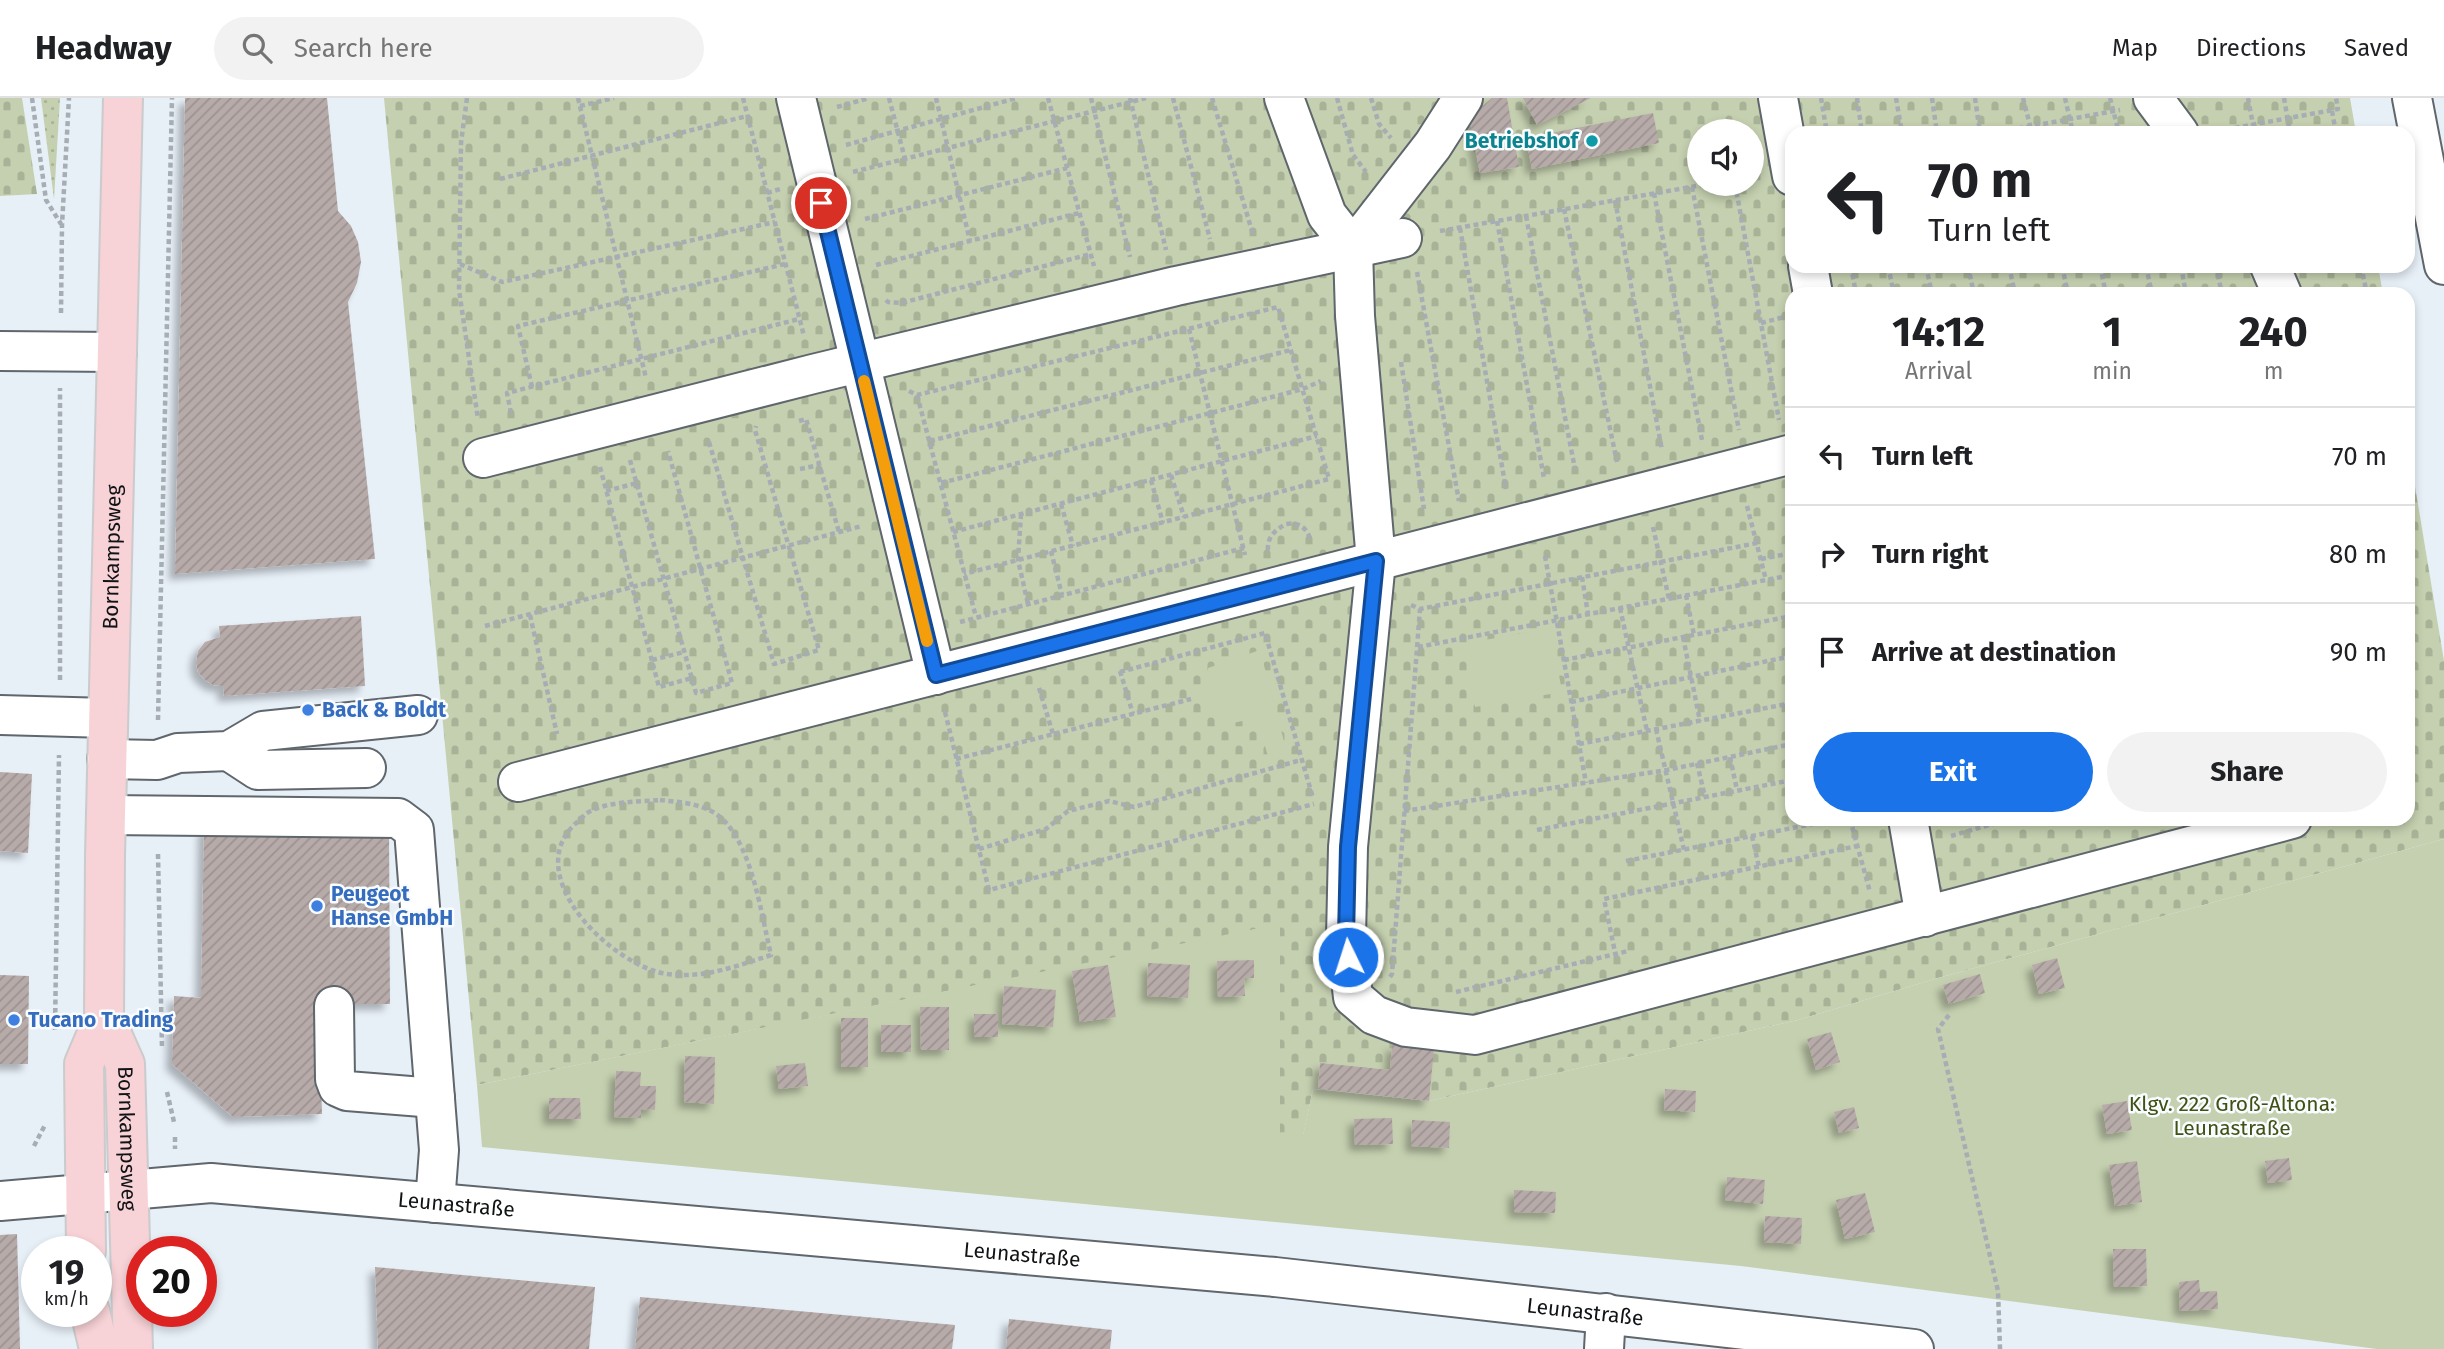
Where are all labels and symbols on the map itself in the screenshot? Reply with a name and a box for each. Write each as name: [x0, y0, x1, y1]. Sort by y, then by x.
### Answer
place label: Betriebshof: [1465, 128, 1581, 154]
marker: Betriebshof: [1584, 133, 1600, 149]
pin: [791, 173, 851, 233]
street label: Bornkampsweg: [97, 484, 127, 630]
place label: Back & Boldt: [322, 697, 447, 723]
marker: Back & Boldt: [300, 702, 316, 718]
place label: Peugeot Hanse GmbH: [331, 881, 453, 931]
marker: Peugeot Hanse GmbH: [309, 898, 325, 914]
position arrow: [1311, 920, 1385, 994]
place label: Tucano Trading: [28, 1007, 174, 1033]
marker: Tucano Trading: [6, 1012, 22, 1028]
street label: Bornkampsweg: [112, 1066, 142, 1211]
park label: Klgv. 222 Groß-Altona: Leunastraße: [2129, 1091, 2335, 1141]
street label: Leunastraße: [397, 1187, 516, 1223]
speed limit sign: 20: [126, 1236, 217, 1327]
street label: Leunastraße: [963, 1237, 1082, 1273]
street label: Leunastraße: [1525, 1292, 1645, 1331]

